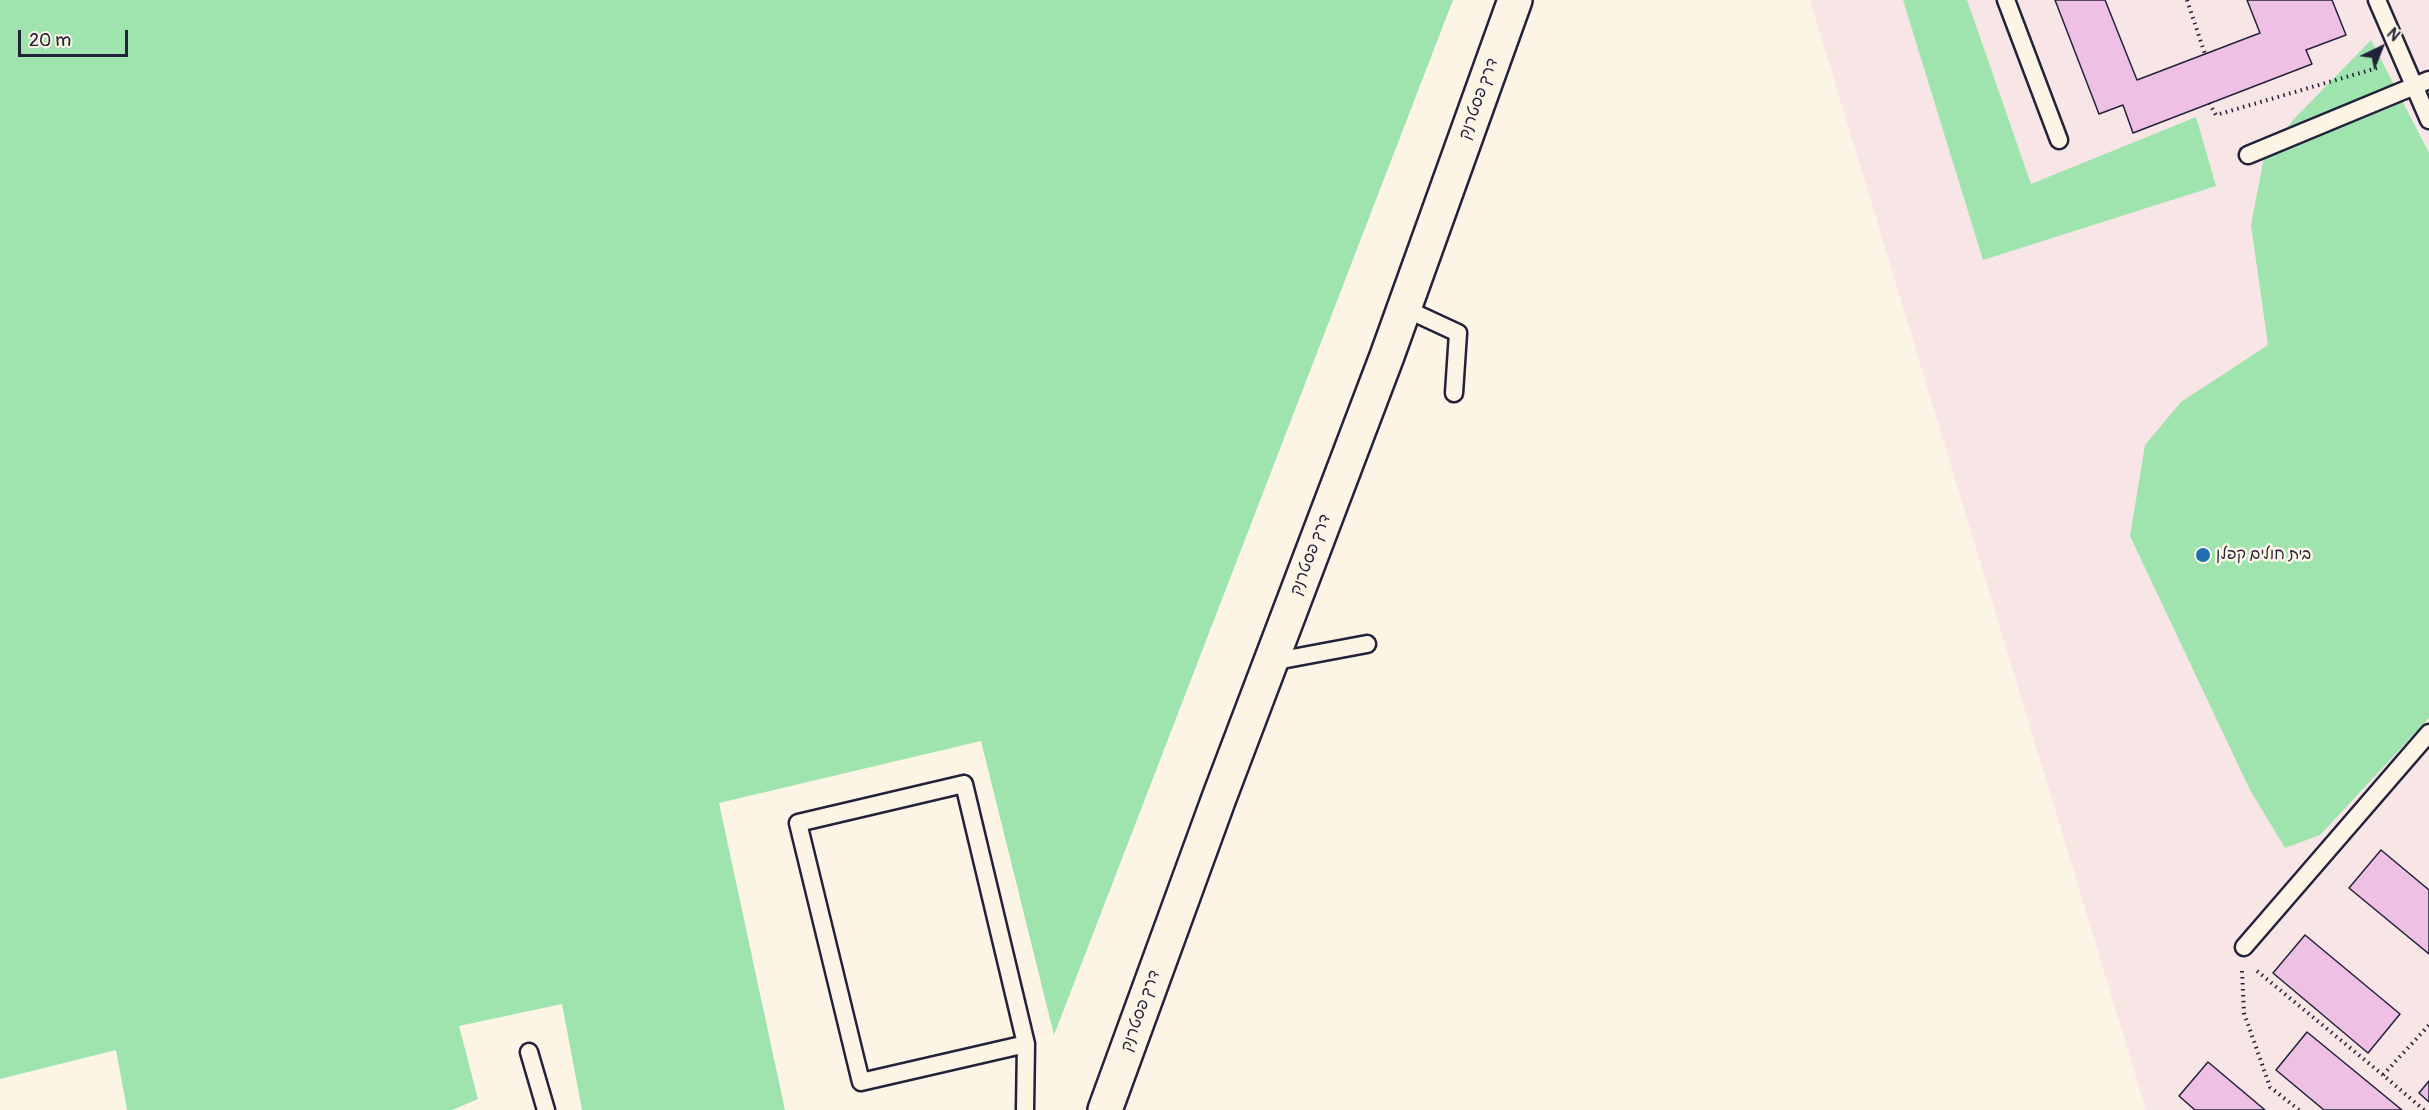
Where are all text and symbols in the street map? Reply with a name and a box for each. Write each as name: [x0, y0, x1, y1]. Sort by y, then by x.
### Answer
scale bar: [21, 18, 130, 56]
north arrow: [2351, 18, 2411, 78]
text: N: [2382, 24, 2404, 46]
text: 20 m: [29, 29, 71, 52]
street label: דרך פסטרנק: [1455, 56, 1503, 142]
street label: דרך פסטרנק: [1287, 512, 1335, 598]
place label: בית חולים קפלן: [2216, 545, 2311, 565]
marker: בית חולים קפלן: [2194, 546, 2212, 564]
street label: דרך פסטרנק: [1117, 968, 1165, 1054]

